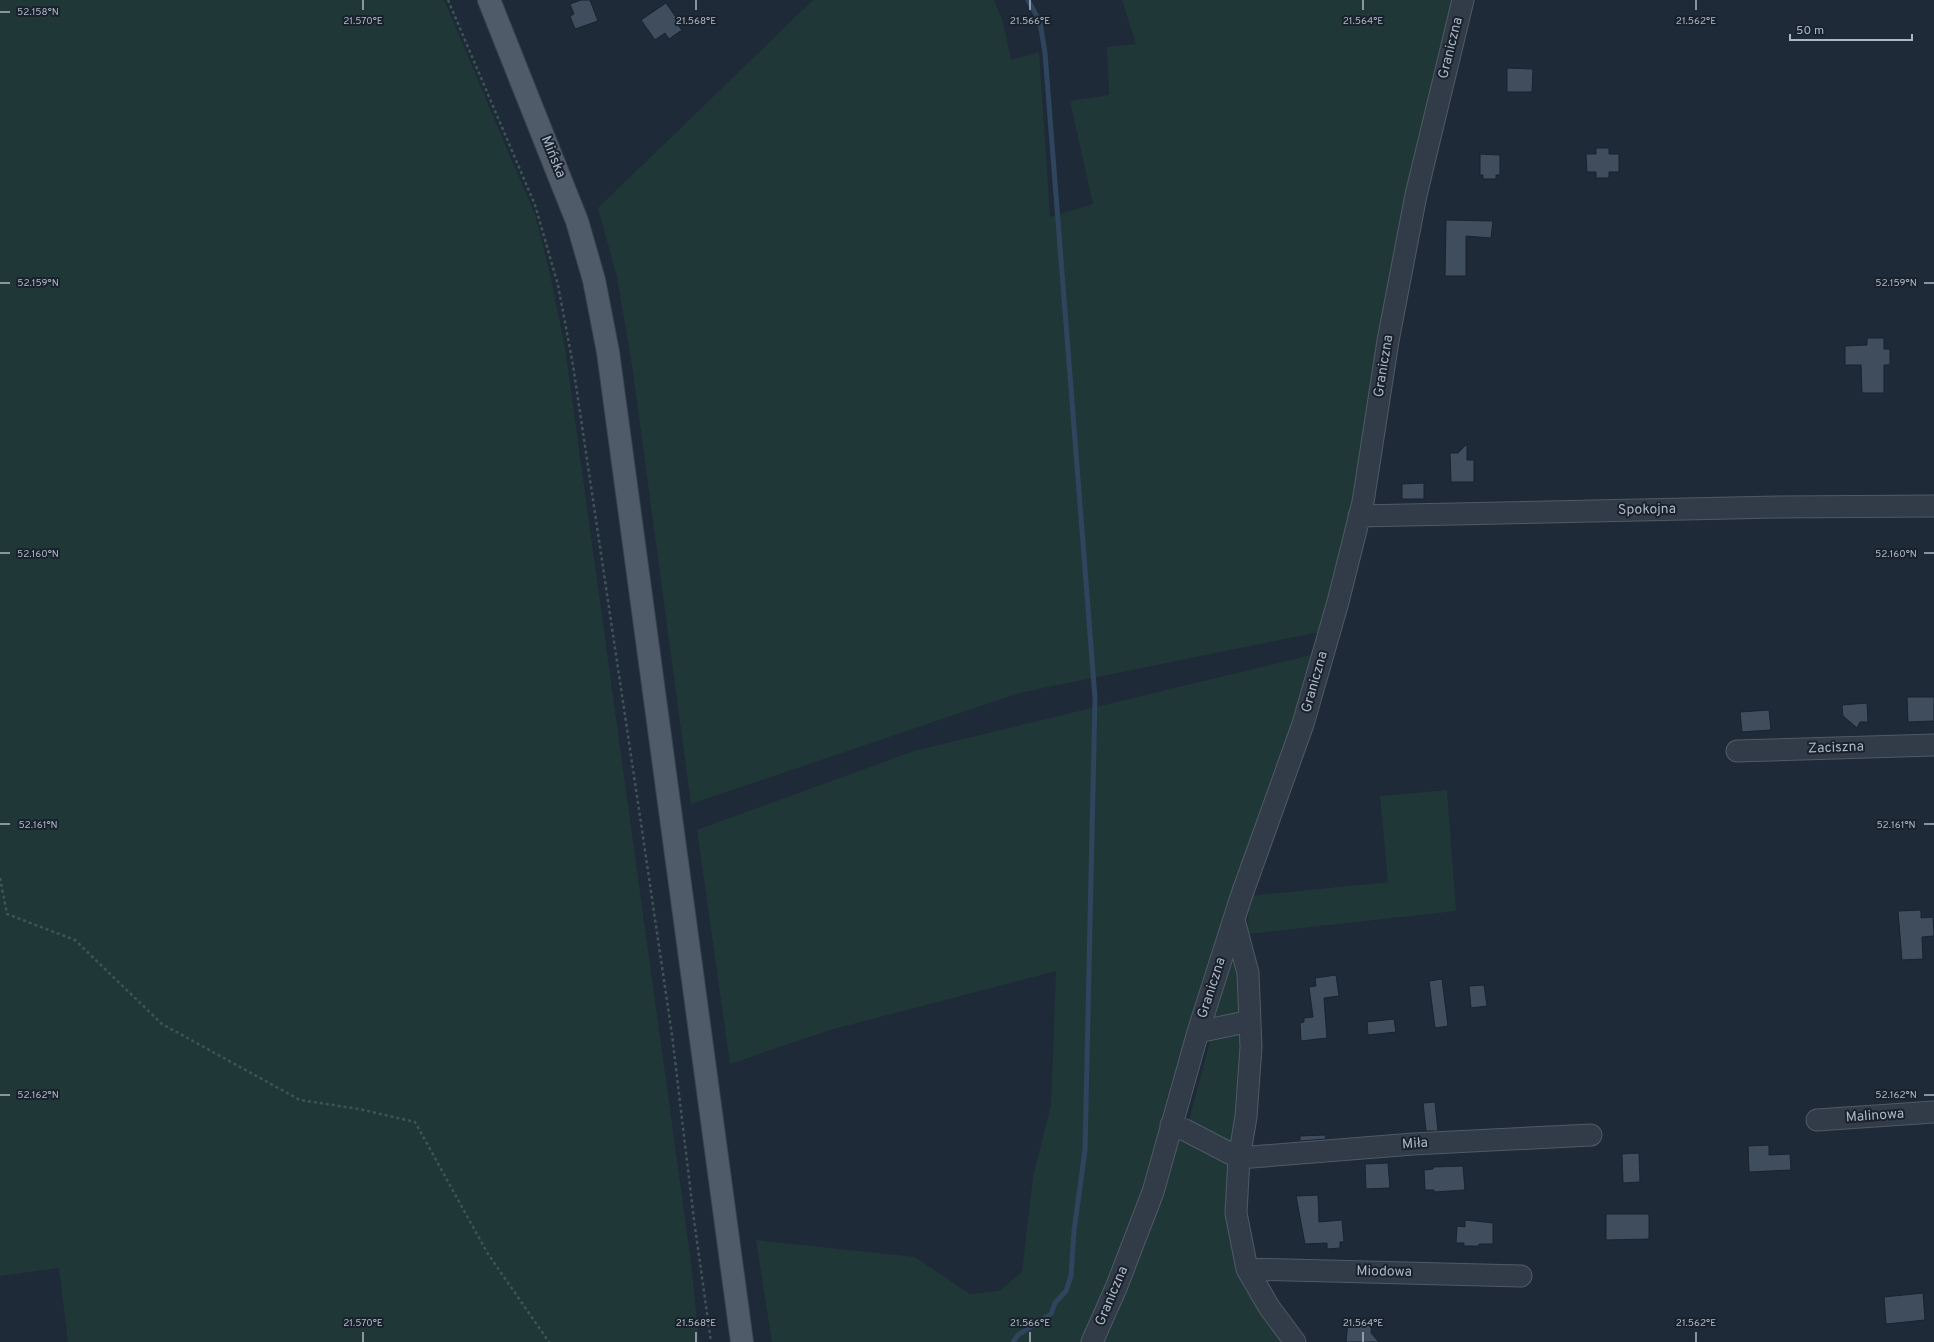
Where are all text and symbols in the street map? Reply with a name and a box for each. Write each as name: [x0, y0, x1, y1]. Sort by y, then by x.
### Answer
text: 52.158°N: [17, 6, 59, 19]
text: 21.570°E: [343, 15, 383, 28]
text: 21.568°E: [676, 15, 716, 28]
text: 21.566°E: [1010, 15, 1050, 28]
text: 21.564°E: [1343, 15, 1383, 28]
street label: Graniczna: [1435, 15, 1467, 81]
text: 21.562°E: [1676, 15, 1716, 28]
scale bar: [1790, 16, 1912, 42]
text: 50 m: [1796, 23, 1824, 39]
street label: Mińska: [537, 134, 569, 180]
text: 52.159°N: [17, 277, 59, 290]
text: 52.159°N: [1875, 277, 1917, 290]
street label: Graniczna: [1371, 334, 1397, 398]
street label: Spokojna: [1618, 501, 1676, 519]
text: 52.160°N: [17, 548, 59, 561]
text: 52.160°N: [1875, 548, 1917, 561]
street label: Graniczna: [1298, 649, 1332, 715]
street label: Zaciszna: [1808, 739, 1864, 757]
text: 52.161°N: [18, 819, 58, 832]
text: 52.161°N: [1876, 819, 1916, 832]
street label: Graniczna: [1194, 955, 1230, 1021]
text: 52.162°N: [17, 1089, 59, 1102]
text: 52.162°N: [1875, 1089, 1917, 1102]
street label: Malinowa: [1845, 1105, 1905, 1127]
street label: Miła: [1402, 1135, 1428, 1153]
street label: Miodowa: [1356, 1263, 1412, 1281]
street label: Graniczna: [1092, 1264, 1132, 1328]
text: 21.570°E: [343, 1317, 383, 1330]
text: 21.568°E: [676, 1317, 716, 1330]
text: 21.566°E: [1010, 1317, 1050, 1330]
text: 21.564°E: [1343, 1317, 1383, 1330]
text: 21.562°E: [1676, 1317, 1716, 1330]

